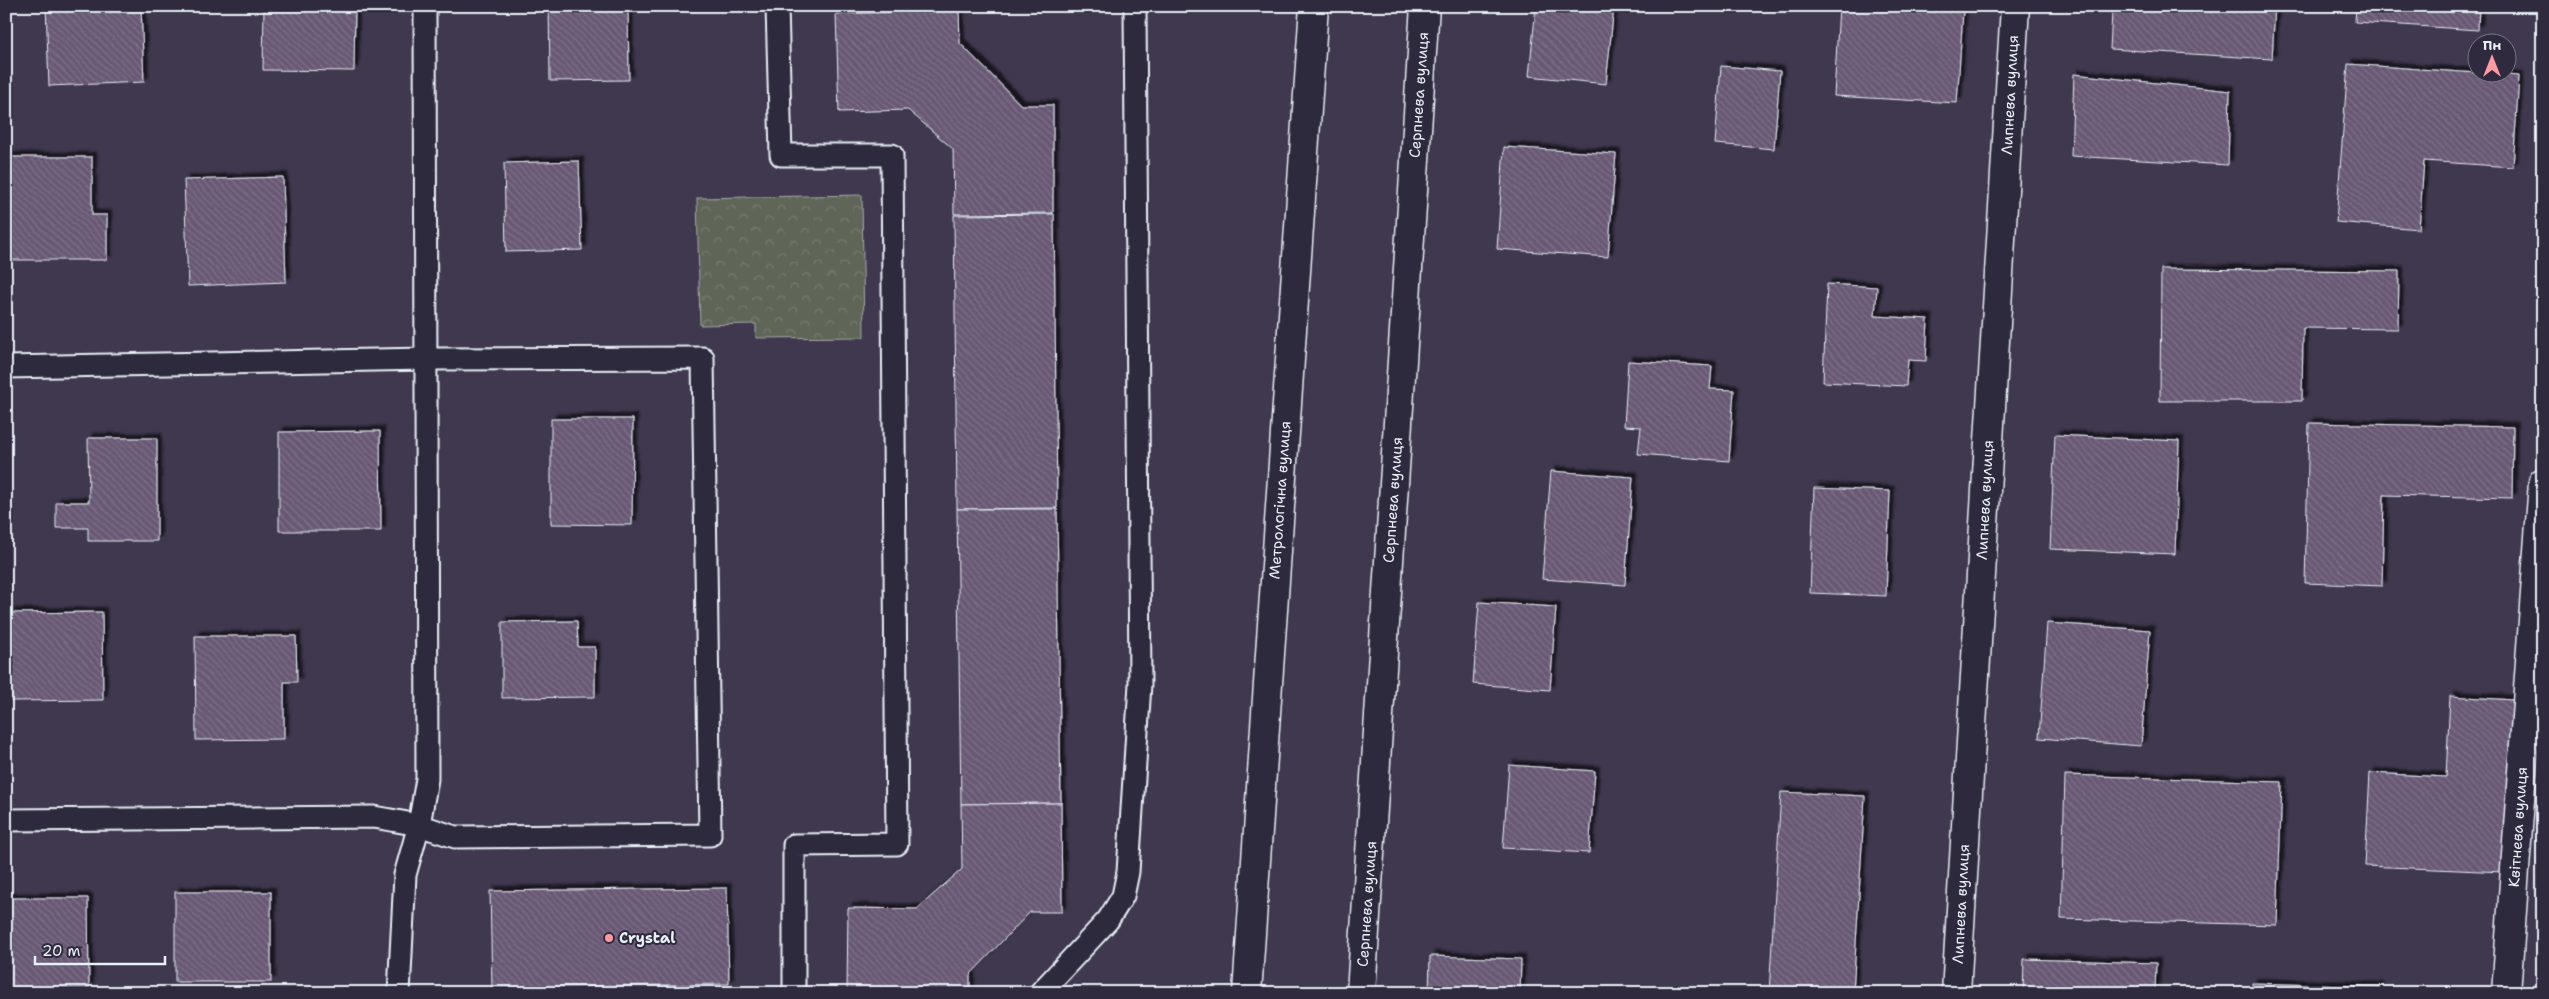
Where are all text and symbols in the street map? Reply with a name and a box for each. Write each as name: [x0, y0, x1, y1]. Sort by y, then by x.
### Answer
street label: Серпнева вулиця: [1405, 31, 1433, 159]
north arrow: [2466, 32, 2516, 82]
street label: Липнева вулиця: [1997, 35, 2023, 155]
text: Пн: [2483, 36, 2501, 54]
street label: Метрологічна вулиця: [1264, 420, 1296, 580]
street label: Серпнева вулиця: [1379, 436, 1407, 564]
street label: Липнева вулиця: [1972, 440, 1998, 560]
street label: Квітнева вулиця: [2504, 766, 2532, 888]
street label: Серпнева вулиця: [1353, 840, 1381, 968]
street label: Липнева вулиця: [1948, 844, 1974, 964]
place label: Crystal: [619, 928, 675, 948]
marker: Crystal: [603, 932, 615, 944]
scale bar: [35, 934, 165, 966]
text: 20 m: [42, 941, 81, 961]

